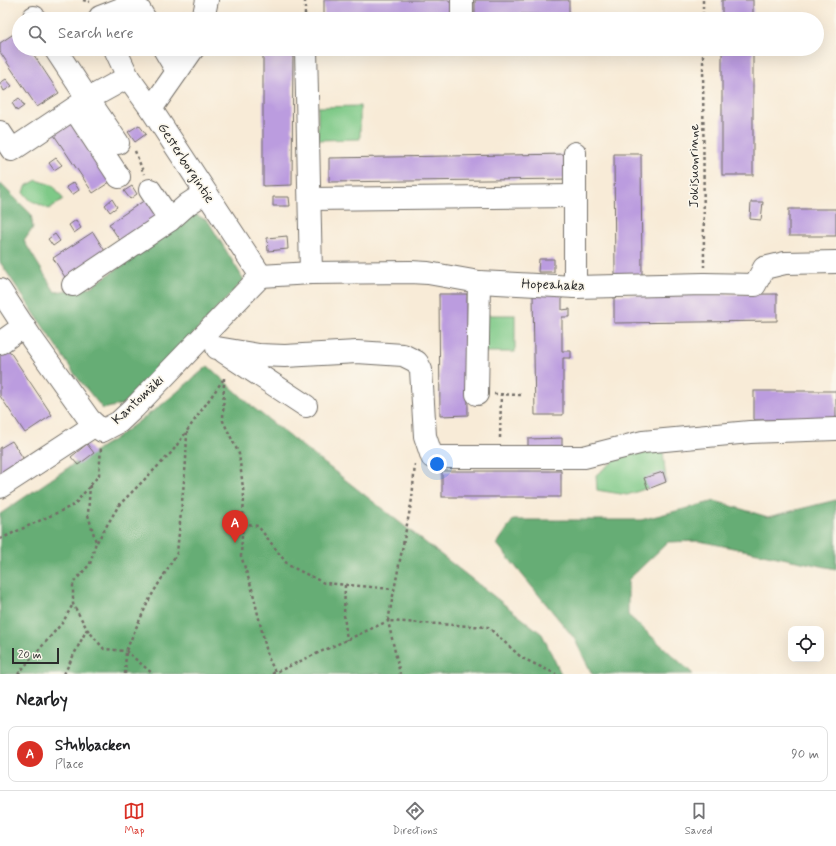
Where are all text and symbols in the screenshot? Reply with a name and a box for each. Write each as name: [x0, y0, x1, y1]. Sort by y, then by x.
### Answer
search box: [12, 12, 824, 56]
icon: search: [26, 23, 48, 45]
text: Search here: [58, 24, 134, 44]
street label: Gesterborgintie: [153, 119, 219, 207]
street label: Jokisuonrinne: [685, 124, 703, 208]
street label: Hopeahaka: [521, 275, 585, 295]
street label: Kantomäki: [108, 371, 168, 429]
your location: [427, 454, 447, 474]
pin: A: [222, 510, 248, 543]
map controls: [788, 626, 824, 662]
button: locate: [788, 626, 824, 662]
scale bar: [12, 646, 59, 665]
text: 20 m: [18, 648, 41, 662]
text: Nearby: [16, 689, 68, 711]
text: Stubbacken: [55, 736, 131, 756]
text: A: [26, 746, 34, 763]
text: 90 m: [791, 746, 819, 763]
text: Place: [55, 756, 84, 773]
tab: Map: [123, 800, 145, 838]
tab: Directions: [392, 800, 438, 838]
tab: Saved: [685, 800, 712, 838]

